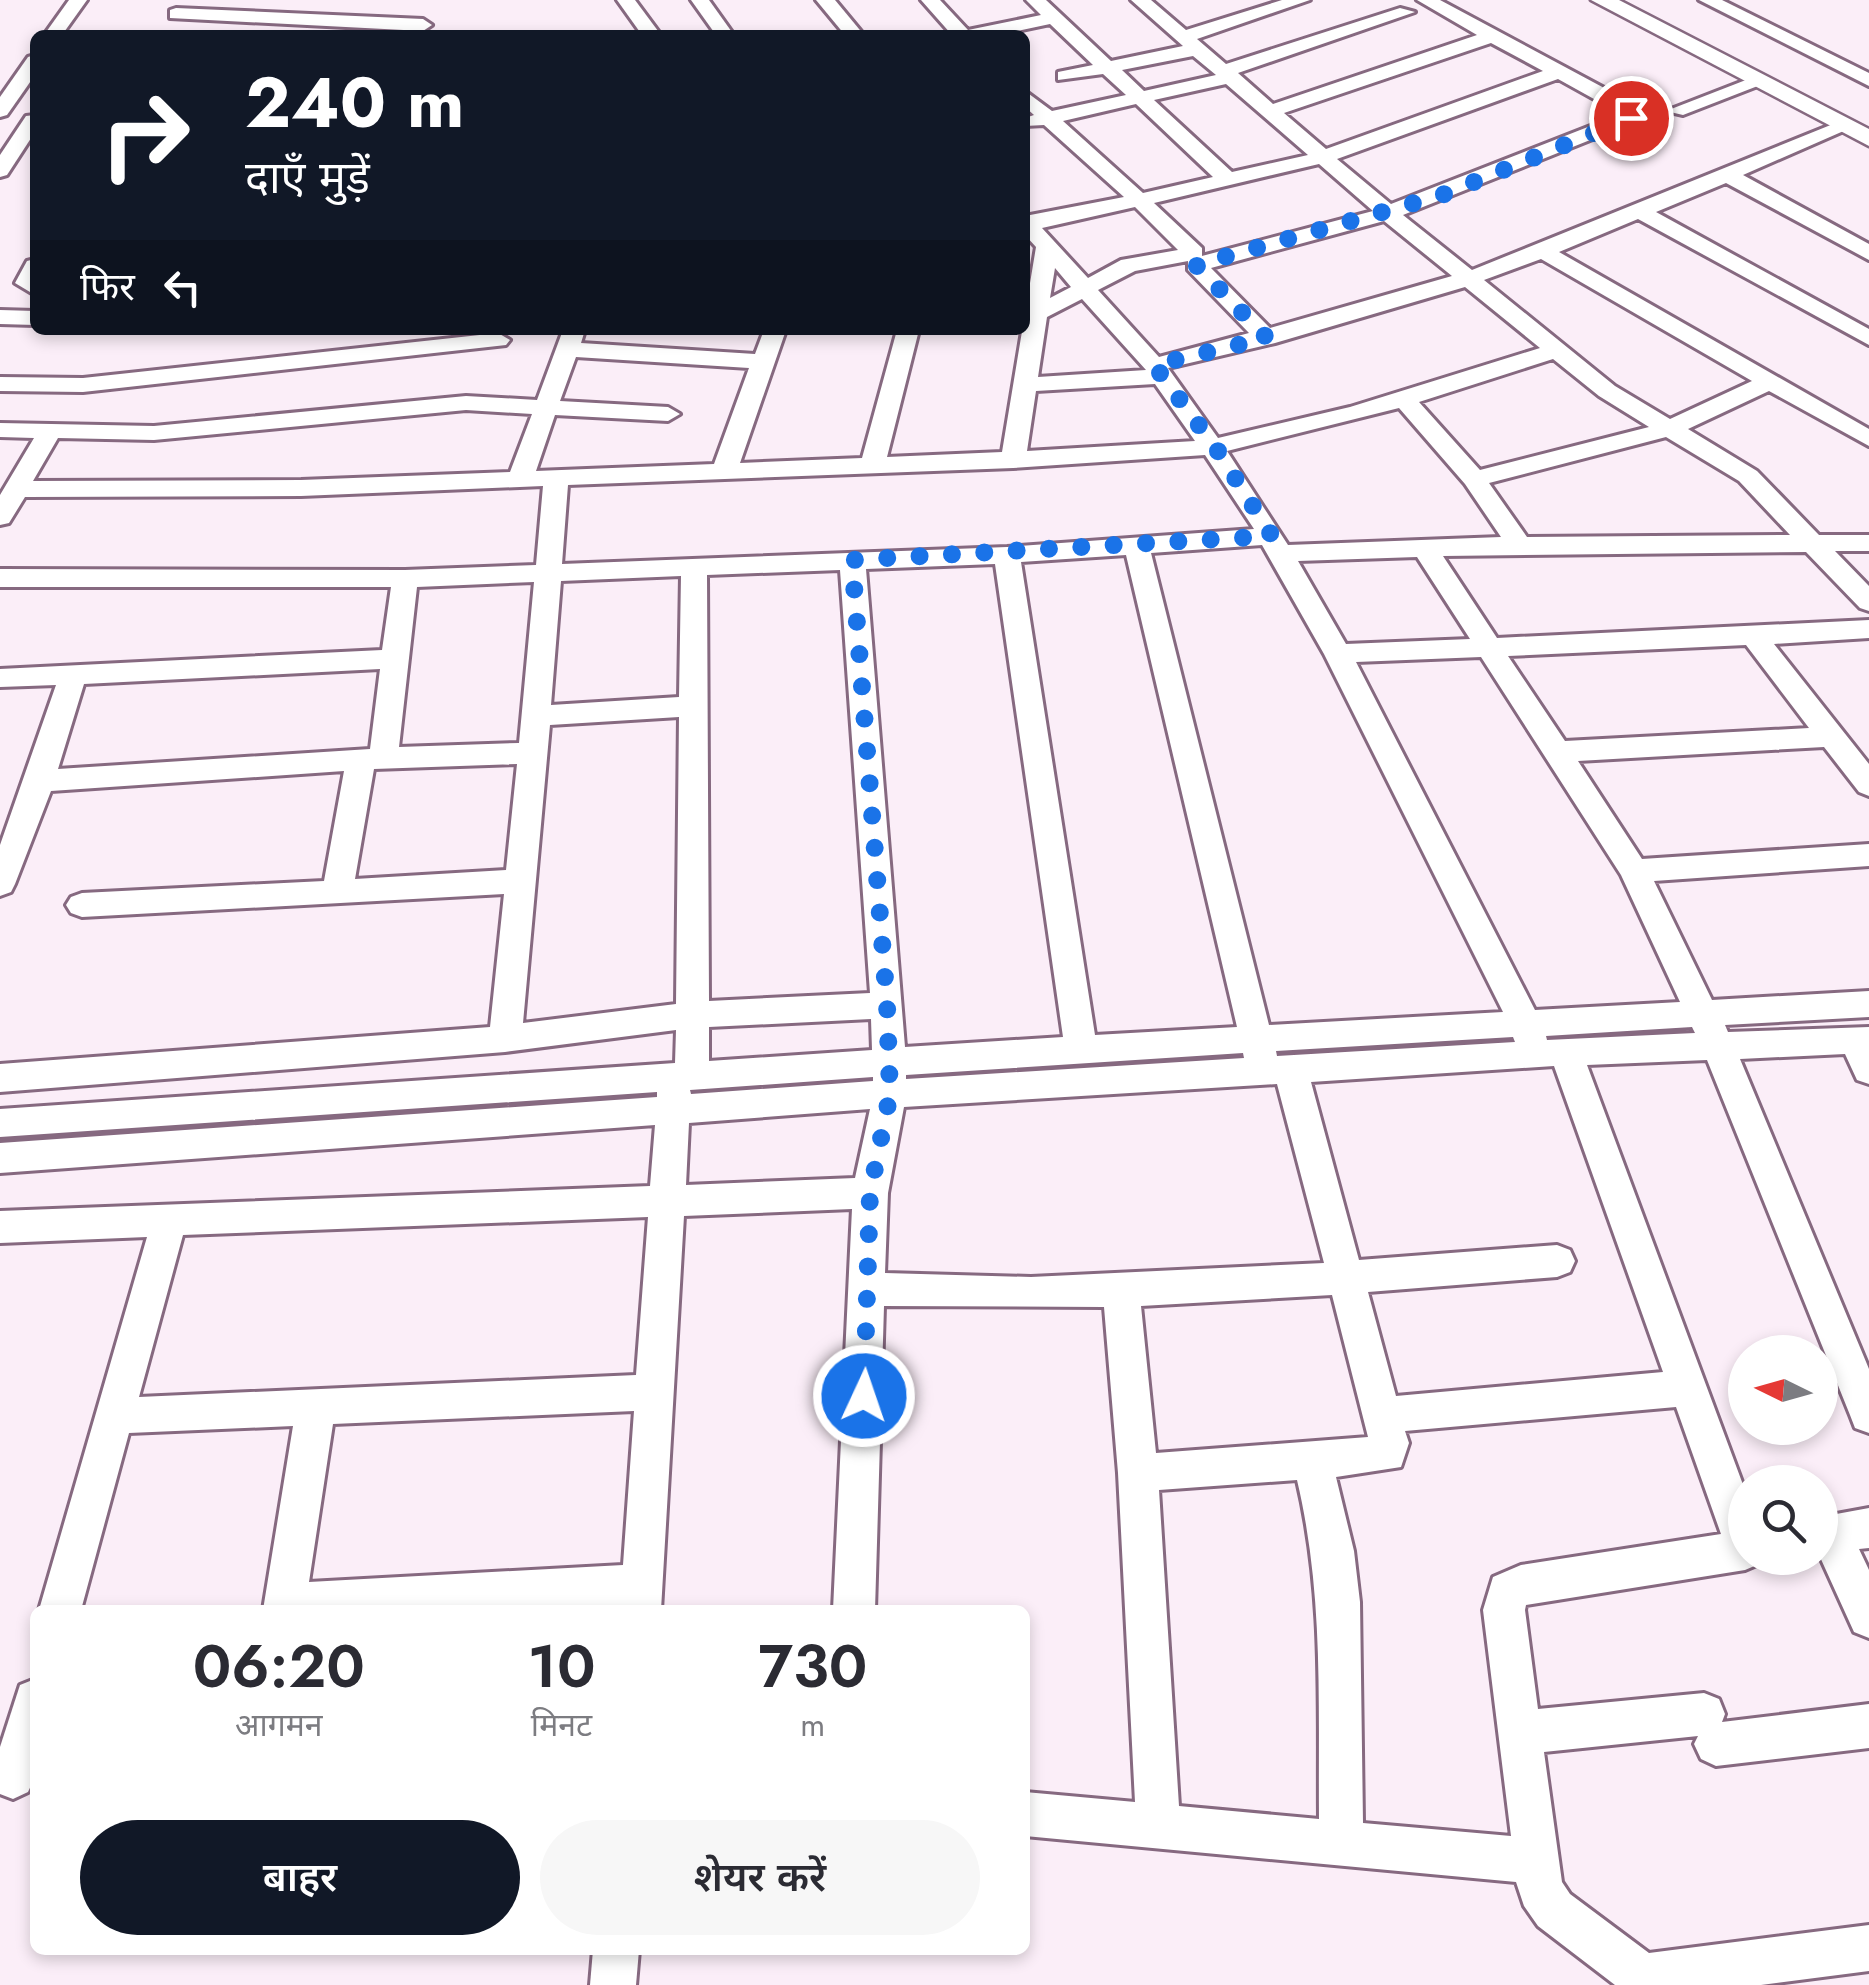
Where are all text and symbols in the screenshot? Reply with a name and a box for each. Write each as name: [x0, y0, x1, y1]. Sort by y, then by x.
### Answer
text: 240 m: [245, 52, 465, 153]
icon: right: [80, 70, 210, 200]
pin: [1589, 76, 1674, 161]
icon: arrive: [1604, 91, 1659, 146]
text: दाएँ मुड़ें: [245, 145, 370, 210]
text: फिर: [80, 259, 135, 314]
icon: left: [155, 260, 210, 315]
north arrow: [1728, 1335, 1838, 1445]
map controls: [1728, 1335, 1838, 1575]
position arrow: [812, 1344, 916, 1448]
button: search: [1728, 1465, 1838, 1575]
text: 06:20: [193, 1623, 365, 1710]
text: 10: [527, 1623, 596, 1710]
text: 730: [758, 1623, 867, 1710]
text: आगमन: [235, 1702, 323, 1748]
text: मिनट: [531, 1702, 592, 1748]
text: m: [800, 1702, 825, 1748]
button: बाहर: [80, 1820, 520, 1935]
button: शेयर करें: [540, 1820, 980, 1935]

